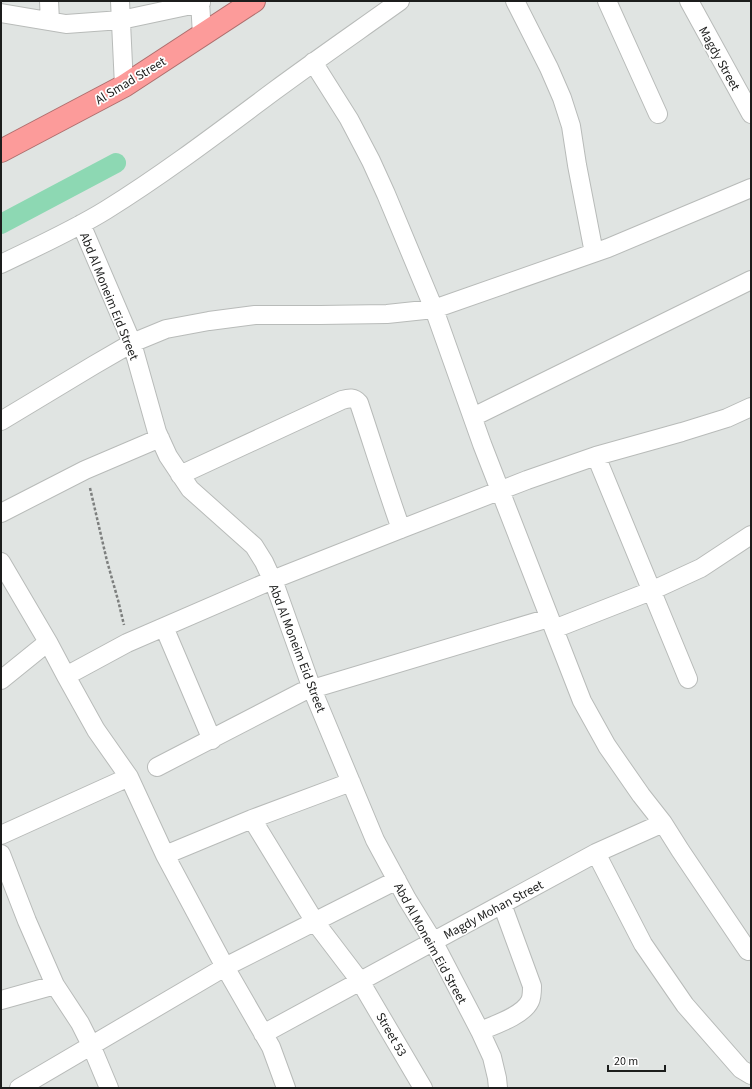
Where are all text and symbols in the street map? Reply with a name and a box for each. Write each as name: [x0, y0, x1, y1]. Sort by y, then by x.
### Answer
street label: Magdy Street: [694, 23, 744, 94]
street label: Al Smad Street: [92, 52, 170, 109]
street label: Abd Al Moneim Eid Street: [75, 230, 143, 363]
street label: Abd Al Moneim Eid Street: [264, 582, 330, 716]
street label: Magdy Mohan Street: [440, 876, 547, 944]
street label: Abd Al Moneim Eid Street: [389, 880, 471, 1008]
street label: Street 53: [371, 1009, 411, 1060]
scale bar: [608, 1047, 665, 1073]
text: 20 m: [614, 1053, 638, 1070]

